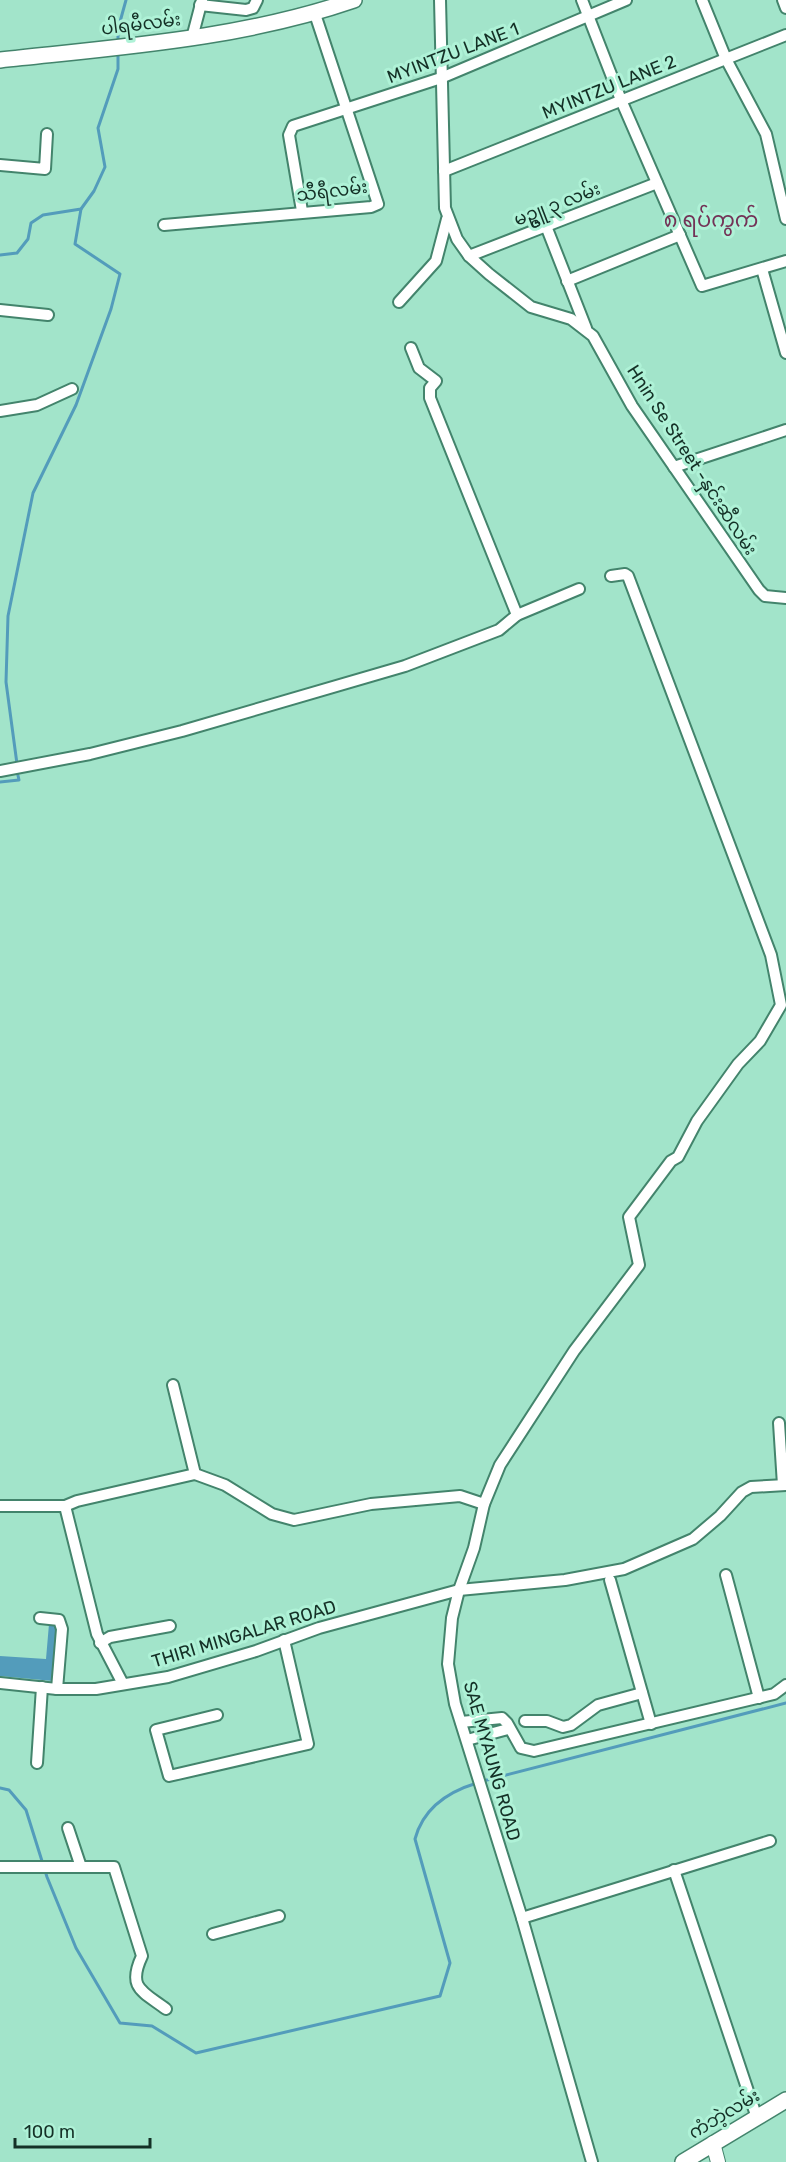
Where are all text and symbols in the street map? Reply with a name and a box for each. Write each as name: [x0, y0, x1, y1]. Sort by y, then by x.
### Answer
street label: ပါရမီလမ်း: [99, 5, 183, 44]
street label: MYINTZU LANE 1: [384, 18, 522, 88]
street label: MYINTZU LANE 2: [539, 50, 679, 124]
street label: သီရီလမ်း: [295, 173, 369, 210]
street label: မဥ္ဇူ ၃ လမ်း: [510, 176, 605, 234]
district label: ၈ ရပ်ကွက်: [664, 204, 758, 237]
street label: Hnin Se Street -နှင်းဆီလမ်း: [619, 359, 764, 561]
street label: THIRI MINGALAR ROAD: [149, 1595, 339, 1673]
street label: SAE MYAUNG ROAD: [459, 1679, 525, 1843]
street label: ကံဘဲ့လမ်း: [683, 2082, 764, 2145]
scale bar: [15, 2111, 150, 2149]
text: 100 m: [24, 2121, 75, 2143]

